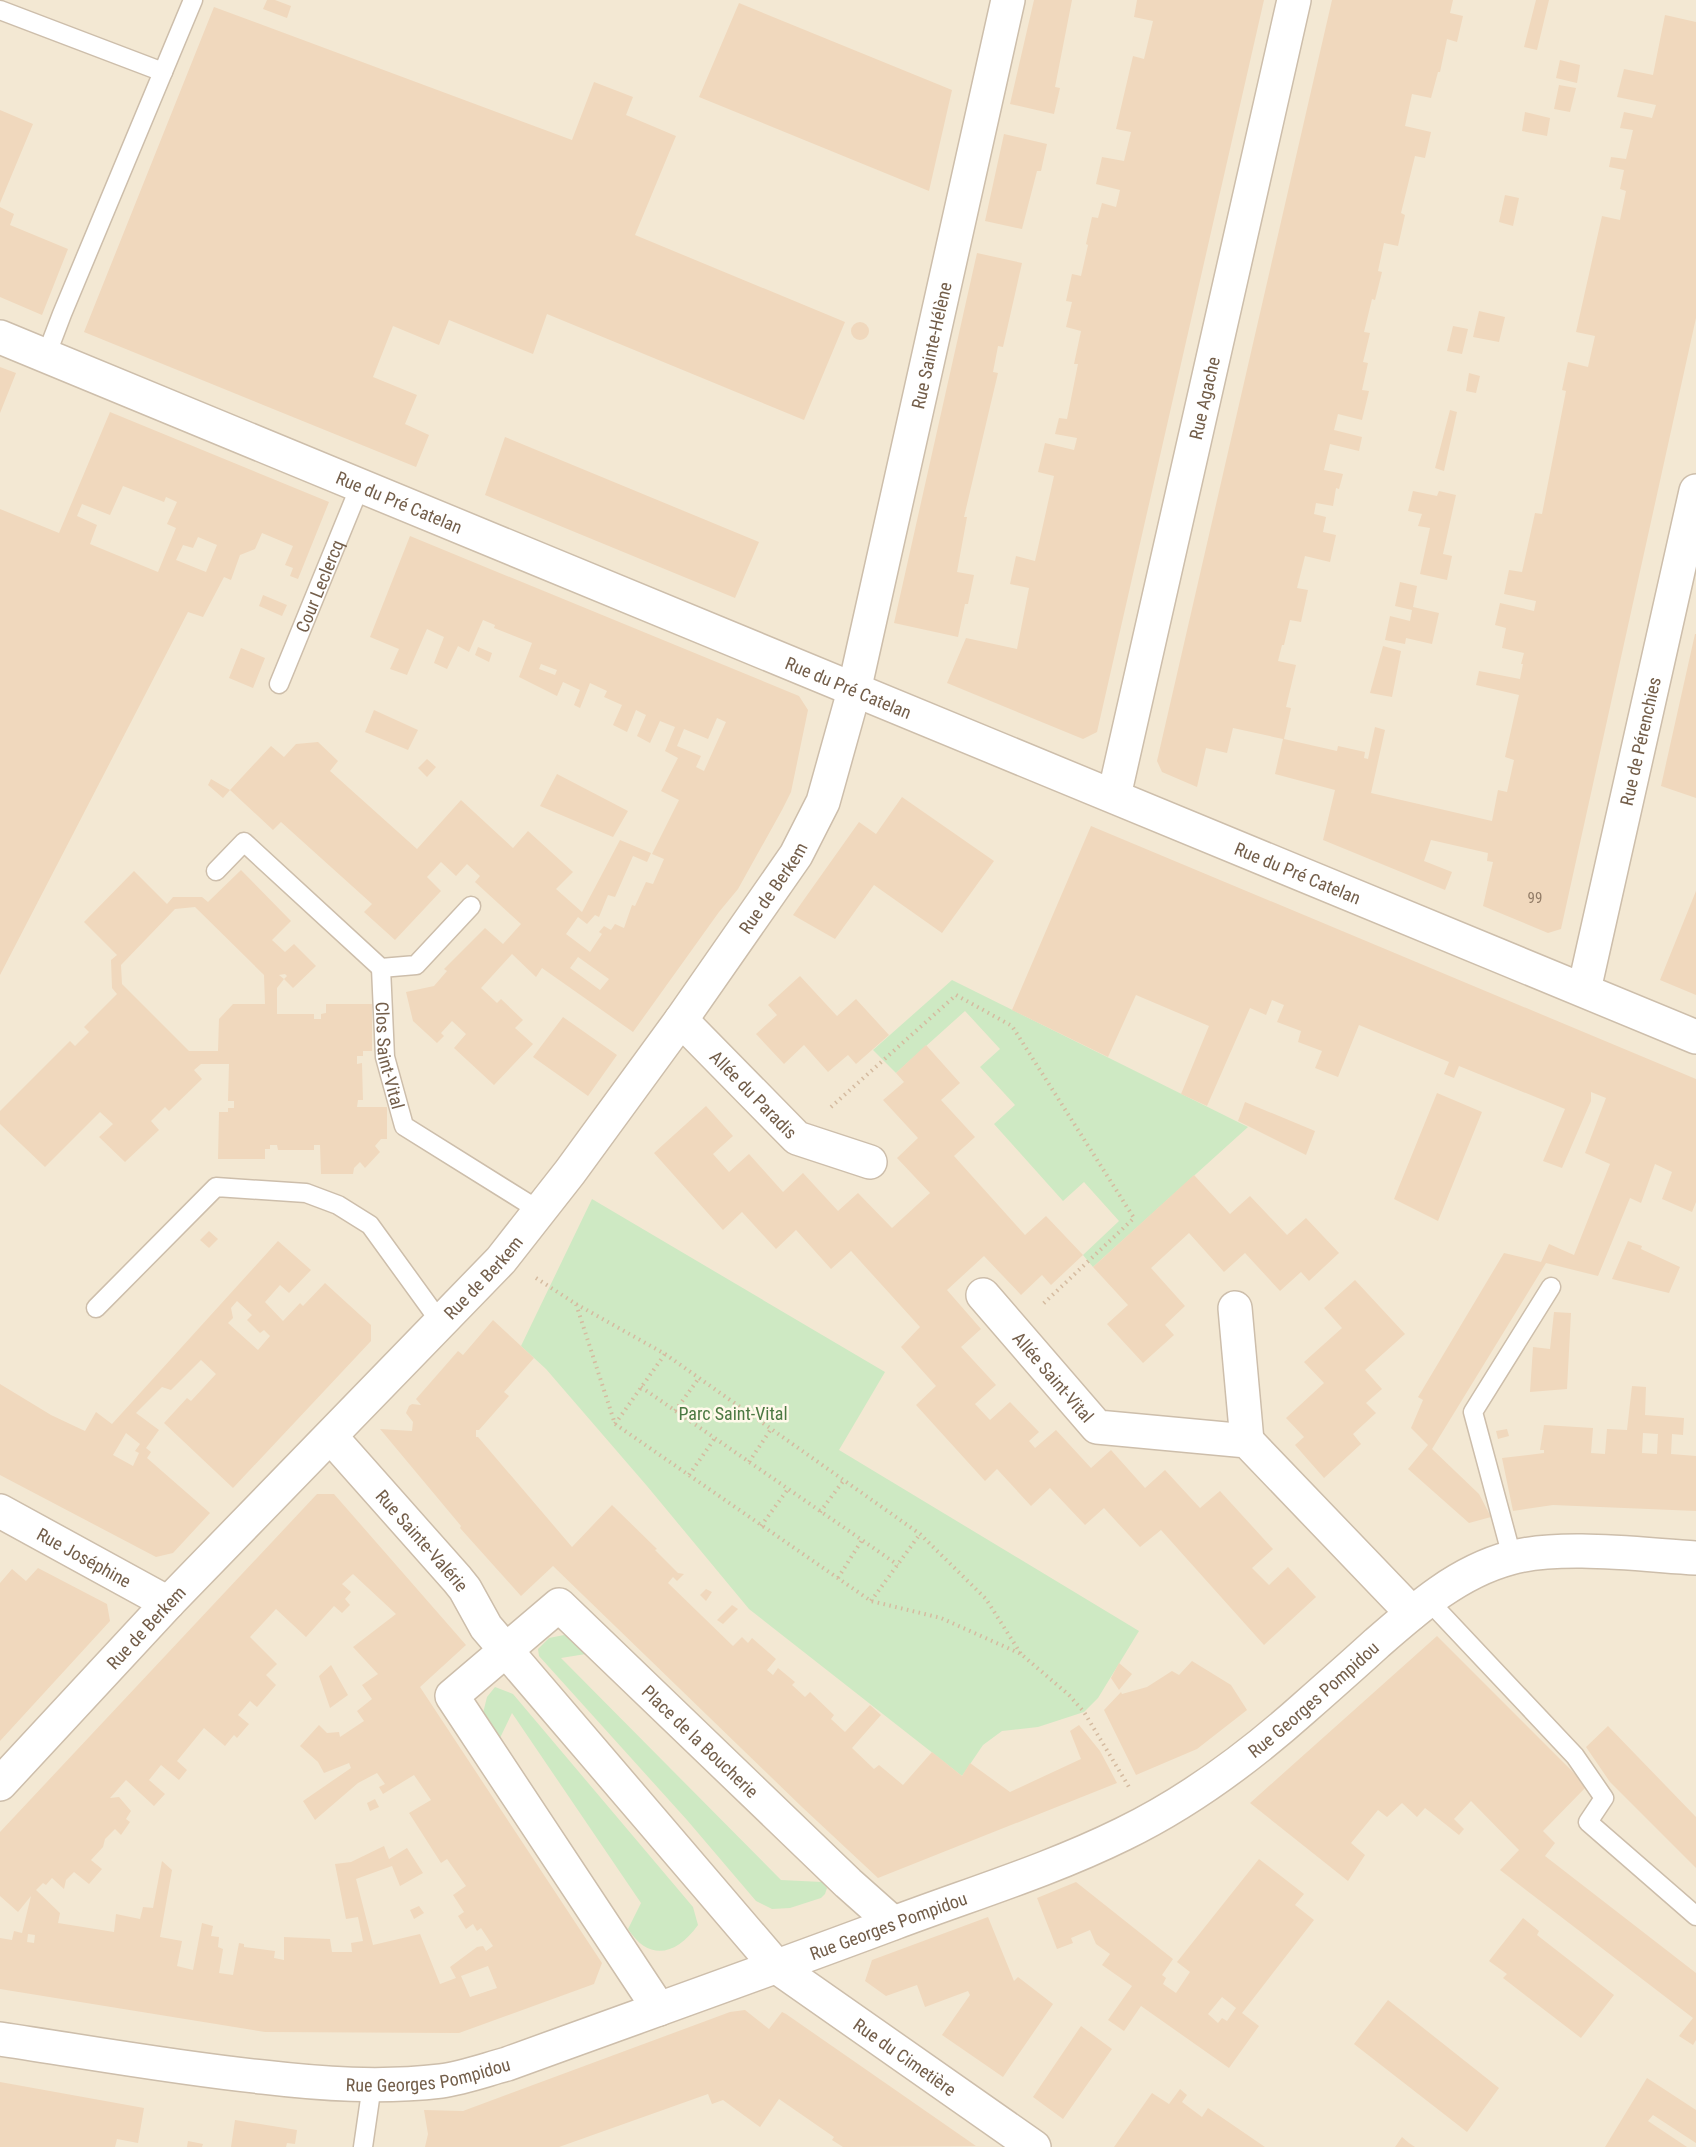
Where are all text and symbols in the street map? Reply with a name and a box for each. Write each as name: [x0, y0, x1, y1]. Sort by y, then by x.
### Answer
street label: Rue Sainte-Hélène: [907, 280, 955, 411]
street label: Rue Agache: [1184, 355, 1224, 441]
street label: Rue du Pré Catelan: [333, 466, 466, 537]
street label: Cour Leclercq: [291, 536, 347, 635]
street label: Rue du Pré Catelan: [782, 652, 915, 723]
street label: Rue de Pérenchies: [1615, 675, 1664, 807]
street label: Rue du Pré Catelan: [1232, 837, 1364, 908]
street label: Rue de Berkem: [734, 839, 811, 937]
house number: 99: [1528, 889, 1542, 907]
street label: Clos Saint-Vital: [372, 1001, 409, 1111]
street label: Allée du Paradis: [706, 1046, 802, 1143]
street label: Rue de Berkem: [439, 1231, 527, 1323]
street label: Allée Saint-Vital: [1009, 1327, 1098, 1426]
park label: Parc Saint-Vital: [678, 1403, 788, 1424]
street label: Rue Sainte-Valérie: [372, 1485, 473, 1595]
street label: Rue Joséphine: [33, 1523, 135, 1591]
street label: Rue de Berkem: [102, 1581, 190, 1673]
street label: Rue Georges Pompidou: [1244, 1637, 1383, 1762]
street label: Place de la Boucherie: [638, 1680, 763, 1802]
street label: Rue Georges Pompidou: [807, 1887, 970, 1964]
street label: Rue du Cimetière: [850, 2014, 961, 2100]
street label: Rue Georges Pompidou: [345, 2053, 512, 2095]

